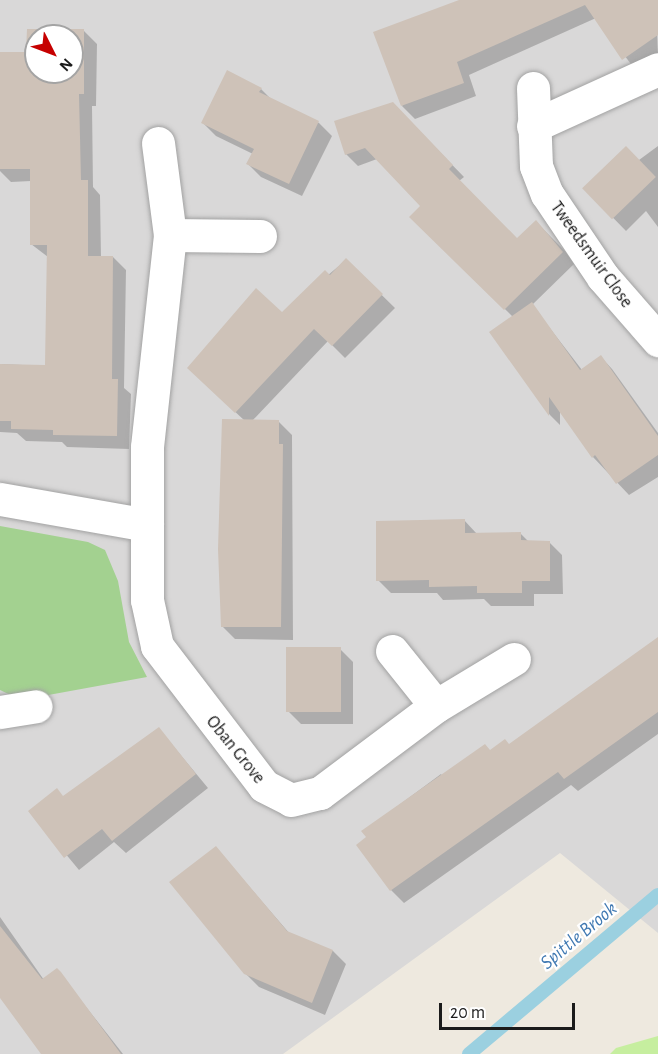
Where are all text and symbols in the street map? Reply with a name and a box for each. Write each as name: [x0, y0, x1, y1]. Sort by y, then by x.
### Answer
north arrow: [24, 24, 84, 84]
text: N: [56, 55, 76, 74]
street label: Tweedsmuir Close: [545, 198, 637, 312]
street label: Oban Grove: [201, 712, 269, 788]
water label: Spittle Brook: [536, 897, 622, 975]
scale bar: [442, 991, 578, 1029]
text: 20 m: [450, 1004, 485, 1022]

